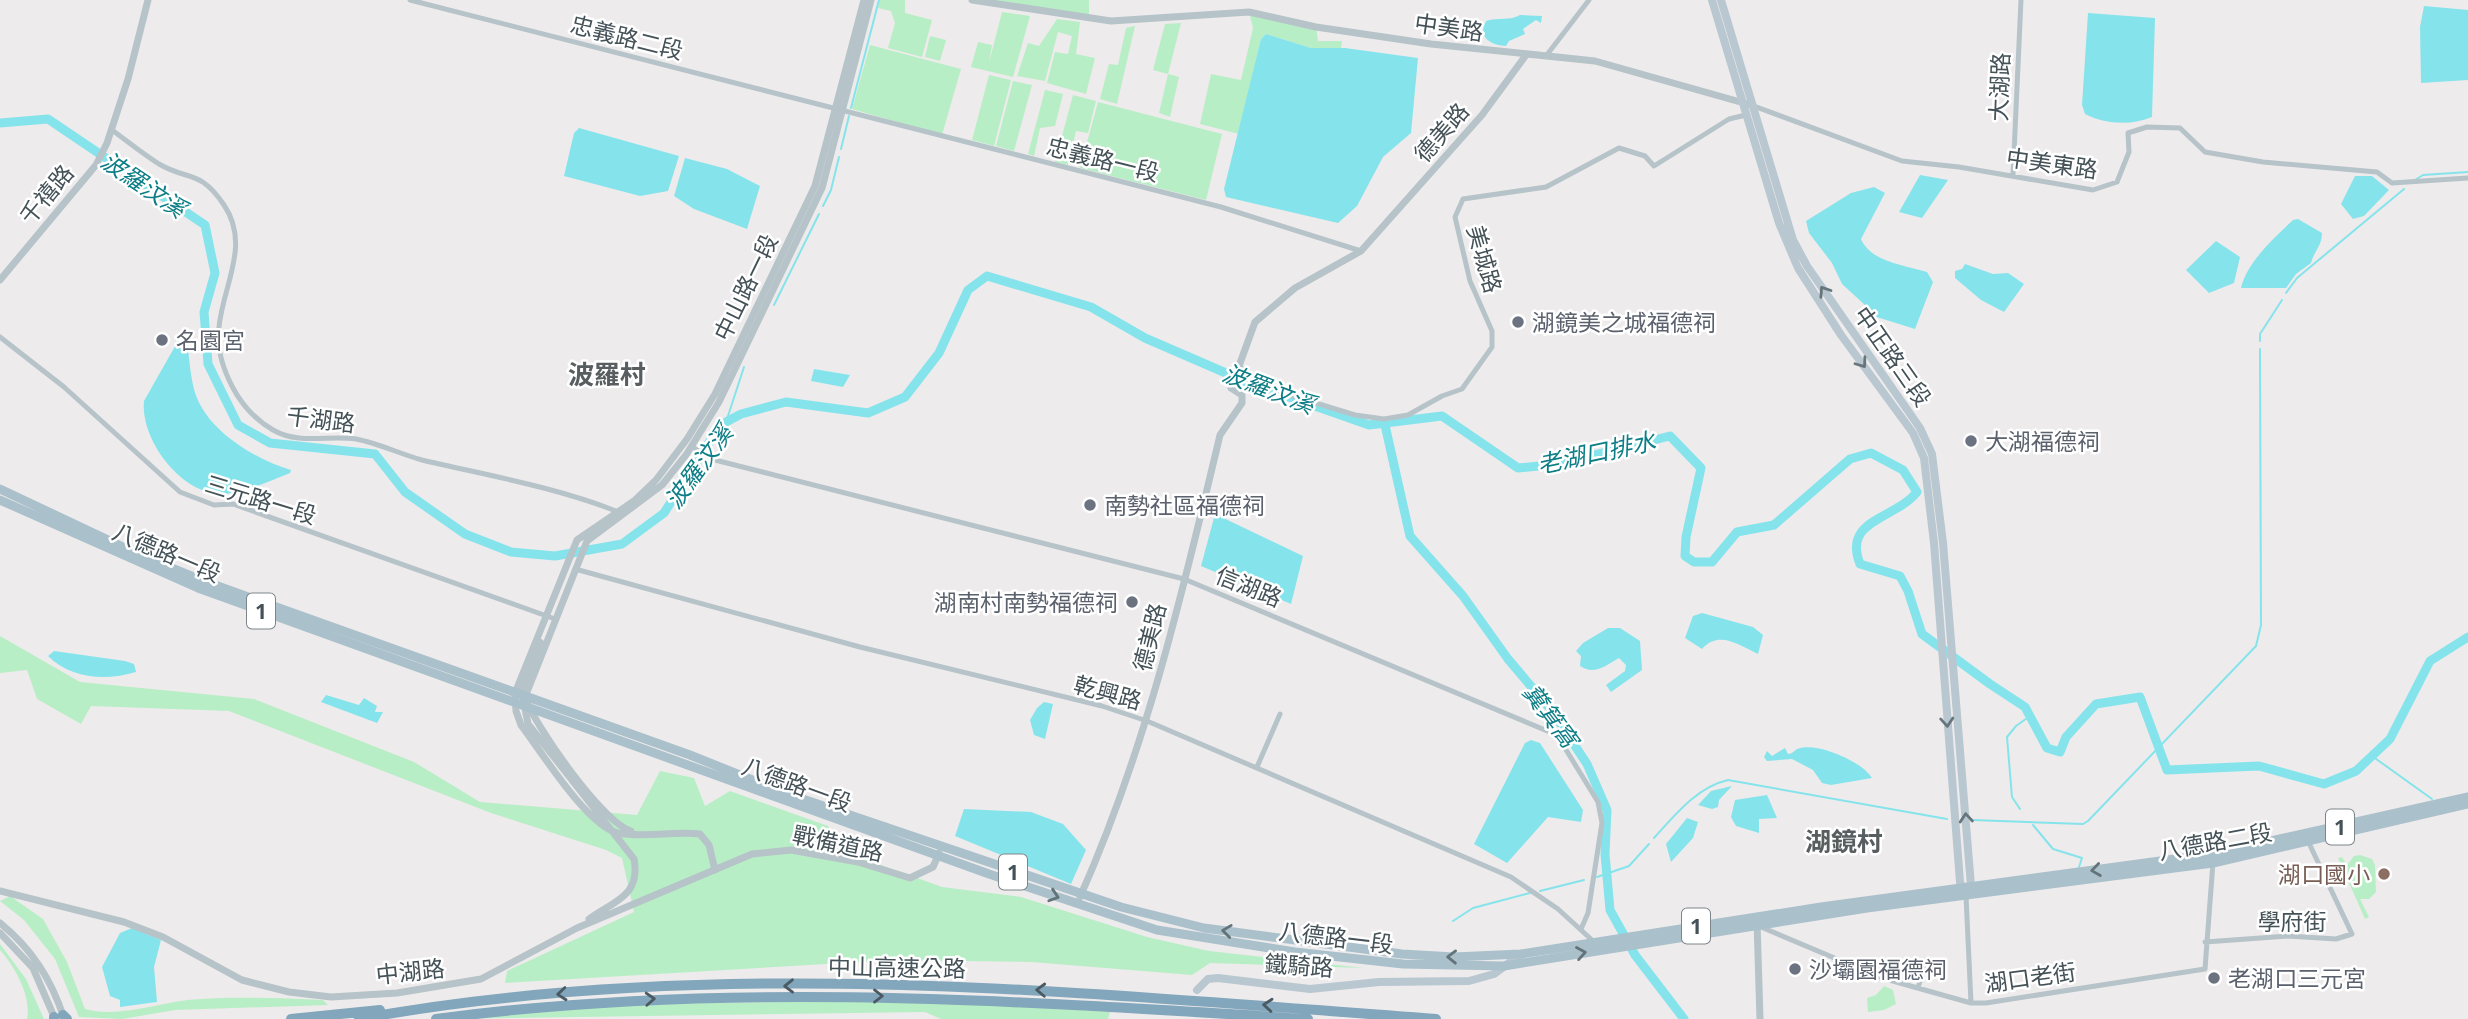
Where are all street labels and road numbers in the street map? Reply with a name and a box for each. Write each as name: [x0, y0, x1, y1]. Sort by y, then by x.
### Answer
street label: 中美路: [1413, 6, 1485, 48]
street label: 忠義路二段: [567, 8, 687, 66]
street label: 大湖路: [1982, 52, 2016, 122]
street label: 德美路: [1406, 95, 1476, 169]
street label: 忠義路一段: [1043, 130, 1163, 188]
street label: 中美東路: [2004, 141, 2100, 185]
street label: 千禧路: [12, 157, 80, 231]
street label: 美城路: [1460, 221, 1510, 297]
street label: 中山路一段: [705, 228, 785, 346]
street label: 中正路三段: [1847, 300, 1939, 412]
street label: 千湖路: [285, 399, 357, 439]
street label: 三元路一段: [201, 467, 321, 531]
street label: 八德路一段: [108, 515, 226, 589]
street label: 信湖路: [1211, 558, 1287, 614]
road number: 1: [247, 594, 275, 628]
street label: 德美路: [1125, 600, 1173, 674]
street label: 乾興路: [1071, 668, 1145, 716]
street label: 八德路一段: [737, 749, 857, 819]
road number: 1: [2326, 810, 2354, 844]
street label: 八德路二段: [2156, 815, 2274, 867]
street label: 戰備道路: [790, 818, 886, 868]
road number: 1: [999, 854, 1027, 890]
street label: 學府街: [2258, 905, 2327, 937]
road number: 1: [1682, 908, 1710, 944]
street label: 八德路一段: [1277, 914, 1395, 960]
street label: 鐵騎路: [1263, 947, 1335, 983]
street label: 中山高速公路: [828, 950, 966, 984]
street label: 中湖路: [374, 951, 446, 991]
street label: 湖口老街: [1982, 955, 2078, 999]

